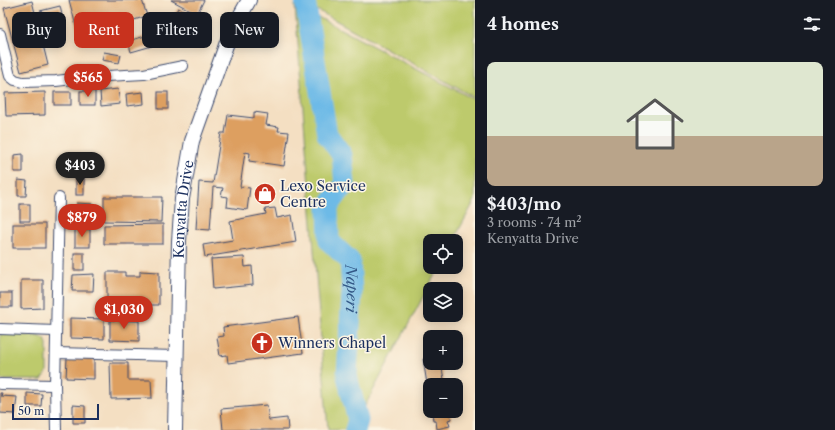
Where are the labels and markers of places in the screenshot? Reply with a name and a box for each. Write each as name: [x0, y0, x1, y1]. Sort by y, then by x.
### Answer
pin: $565: [64, 64, 112, 98]
pin: $403: [56, 152, 104, 186]
place label: Lexo Service Centre: [280, 177, 366, 211]
shop icon: Lexo Service Centre: [252, 181, 278, 207]
pin: $879: [58, 204, 106, 238]
pin: $1,030: [91, 296, 157, 330]
church icon: Winners Chapel: [249, 330, 275, 356]
place label: Winners Chapel: [277, 334, 386, 352]

